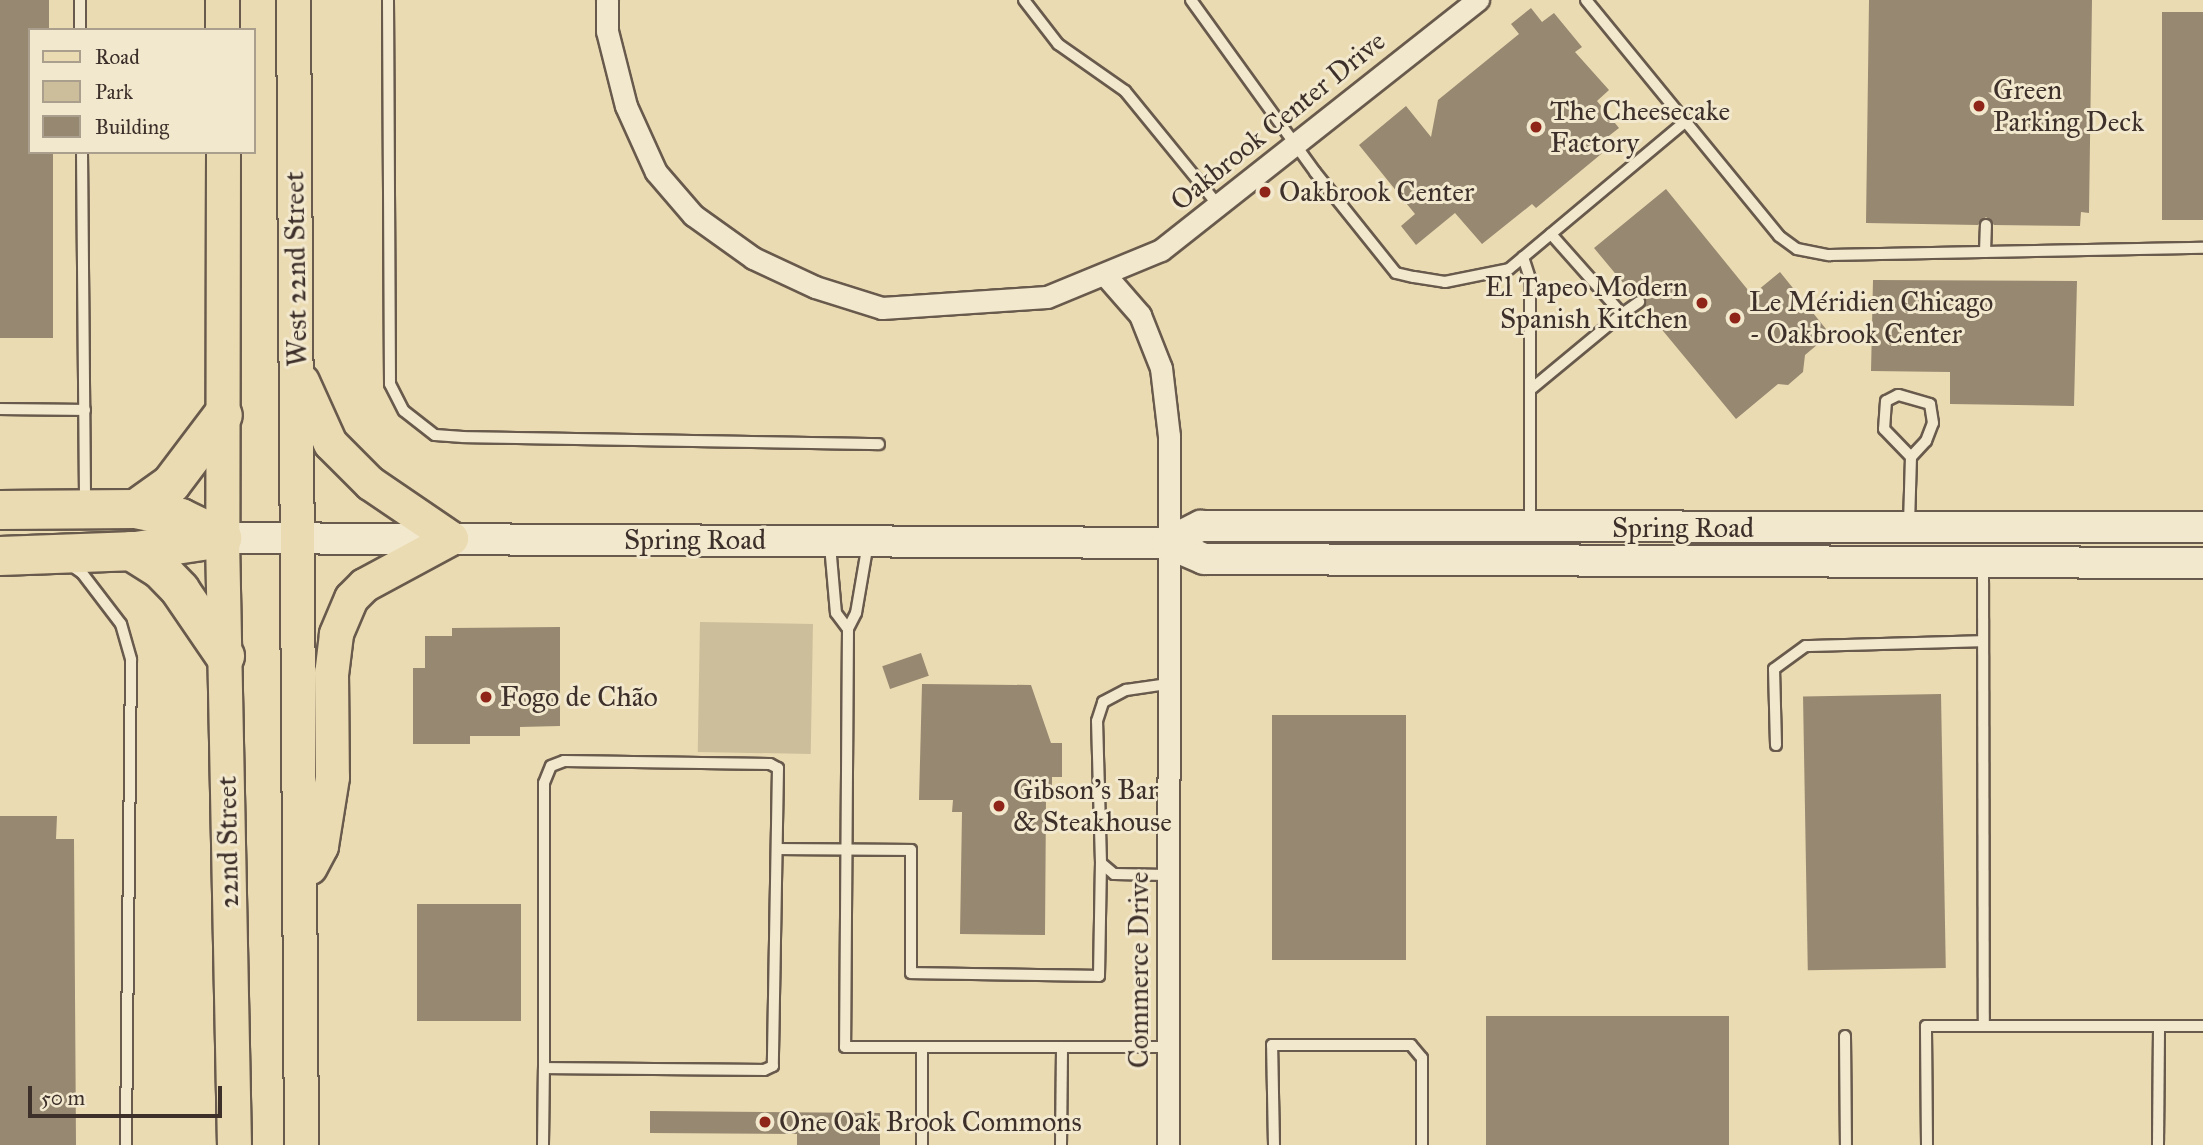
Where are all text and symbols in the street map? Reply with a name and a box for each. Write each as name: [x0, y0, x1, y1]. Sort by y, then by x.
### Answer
street label: Oakbrook Center Drive: [1164, 24, 1392, 218]
legend: [28, 28, 256, 154]
text: Road: [95, 44, 140, 70]
place label: Green Parking Deck: [1993, 73, 2144, 139]
text: Park: [95, 79, 133, 105]
place label: The Cheesecake Factory: [1550, 94, 1730, 160]
marker: Green Parking Deck: [1971, 98, 1987, 114]
text: Building: [95, 114, 169, 140]
marker: The Cheesecake Factory: [1528, 119, 1544, 135]
street label: West 22nd Street: [277, 171, 315, 367]
place label: Oakbrook Center: [1279, 175, 1474, 209]
marker: Oakbrook Center: [1257, 184, 1273, 200]
place label: El Tapeo Modern Spanish Kitchen: [1485, 270, 1688, 336]
place label: Le Méridien Chicago - Oakbrook Center: [1749, 285, 1993, 351]
marker: El Tapeo Modern Spanish Kitchen: [1694, 295, 1710, 311]
marker: Le Méridien Chicago - Oakbrook Center: [1727, 310, 1743, 326]
street label: Spring Road: [1612, 511, 1754, 545]
street label: Spring Road: [624, 523, 766, 557]
place label: Fogo de Chão: [500, 680, 658, 714]
marker: Fogo de Chão: [478, 689, 494, 705]
place label: Gibson's Bar & Steakhouse: [1013, 773, 1172, 839]
street label: 22nd Street: [210, 776, 246, 908]
marker: Gibson's Bar & Steakhouse: [991, 798, 1007, 814]
street label: Commerce Drive: [1122, 872, 1156, 1068]
scale bar: [32, 1072, 226, 1116]
text: 50 m: [41, 1085, 85, 1111]
place label: One Oak Brook Commons: [779, 1105, 1082, 1139]
marker: One Oak Brook Commons: [757, 1114, 773, 1130]

